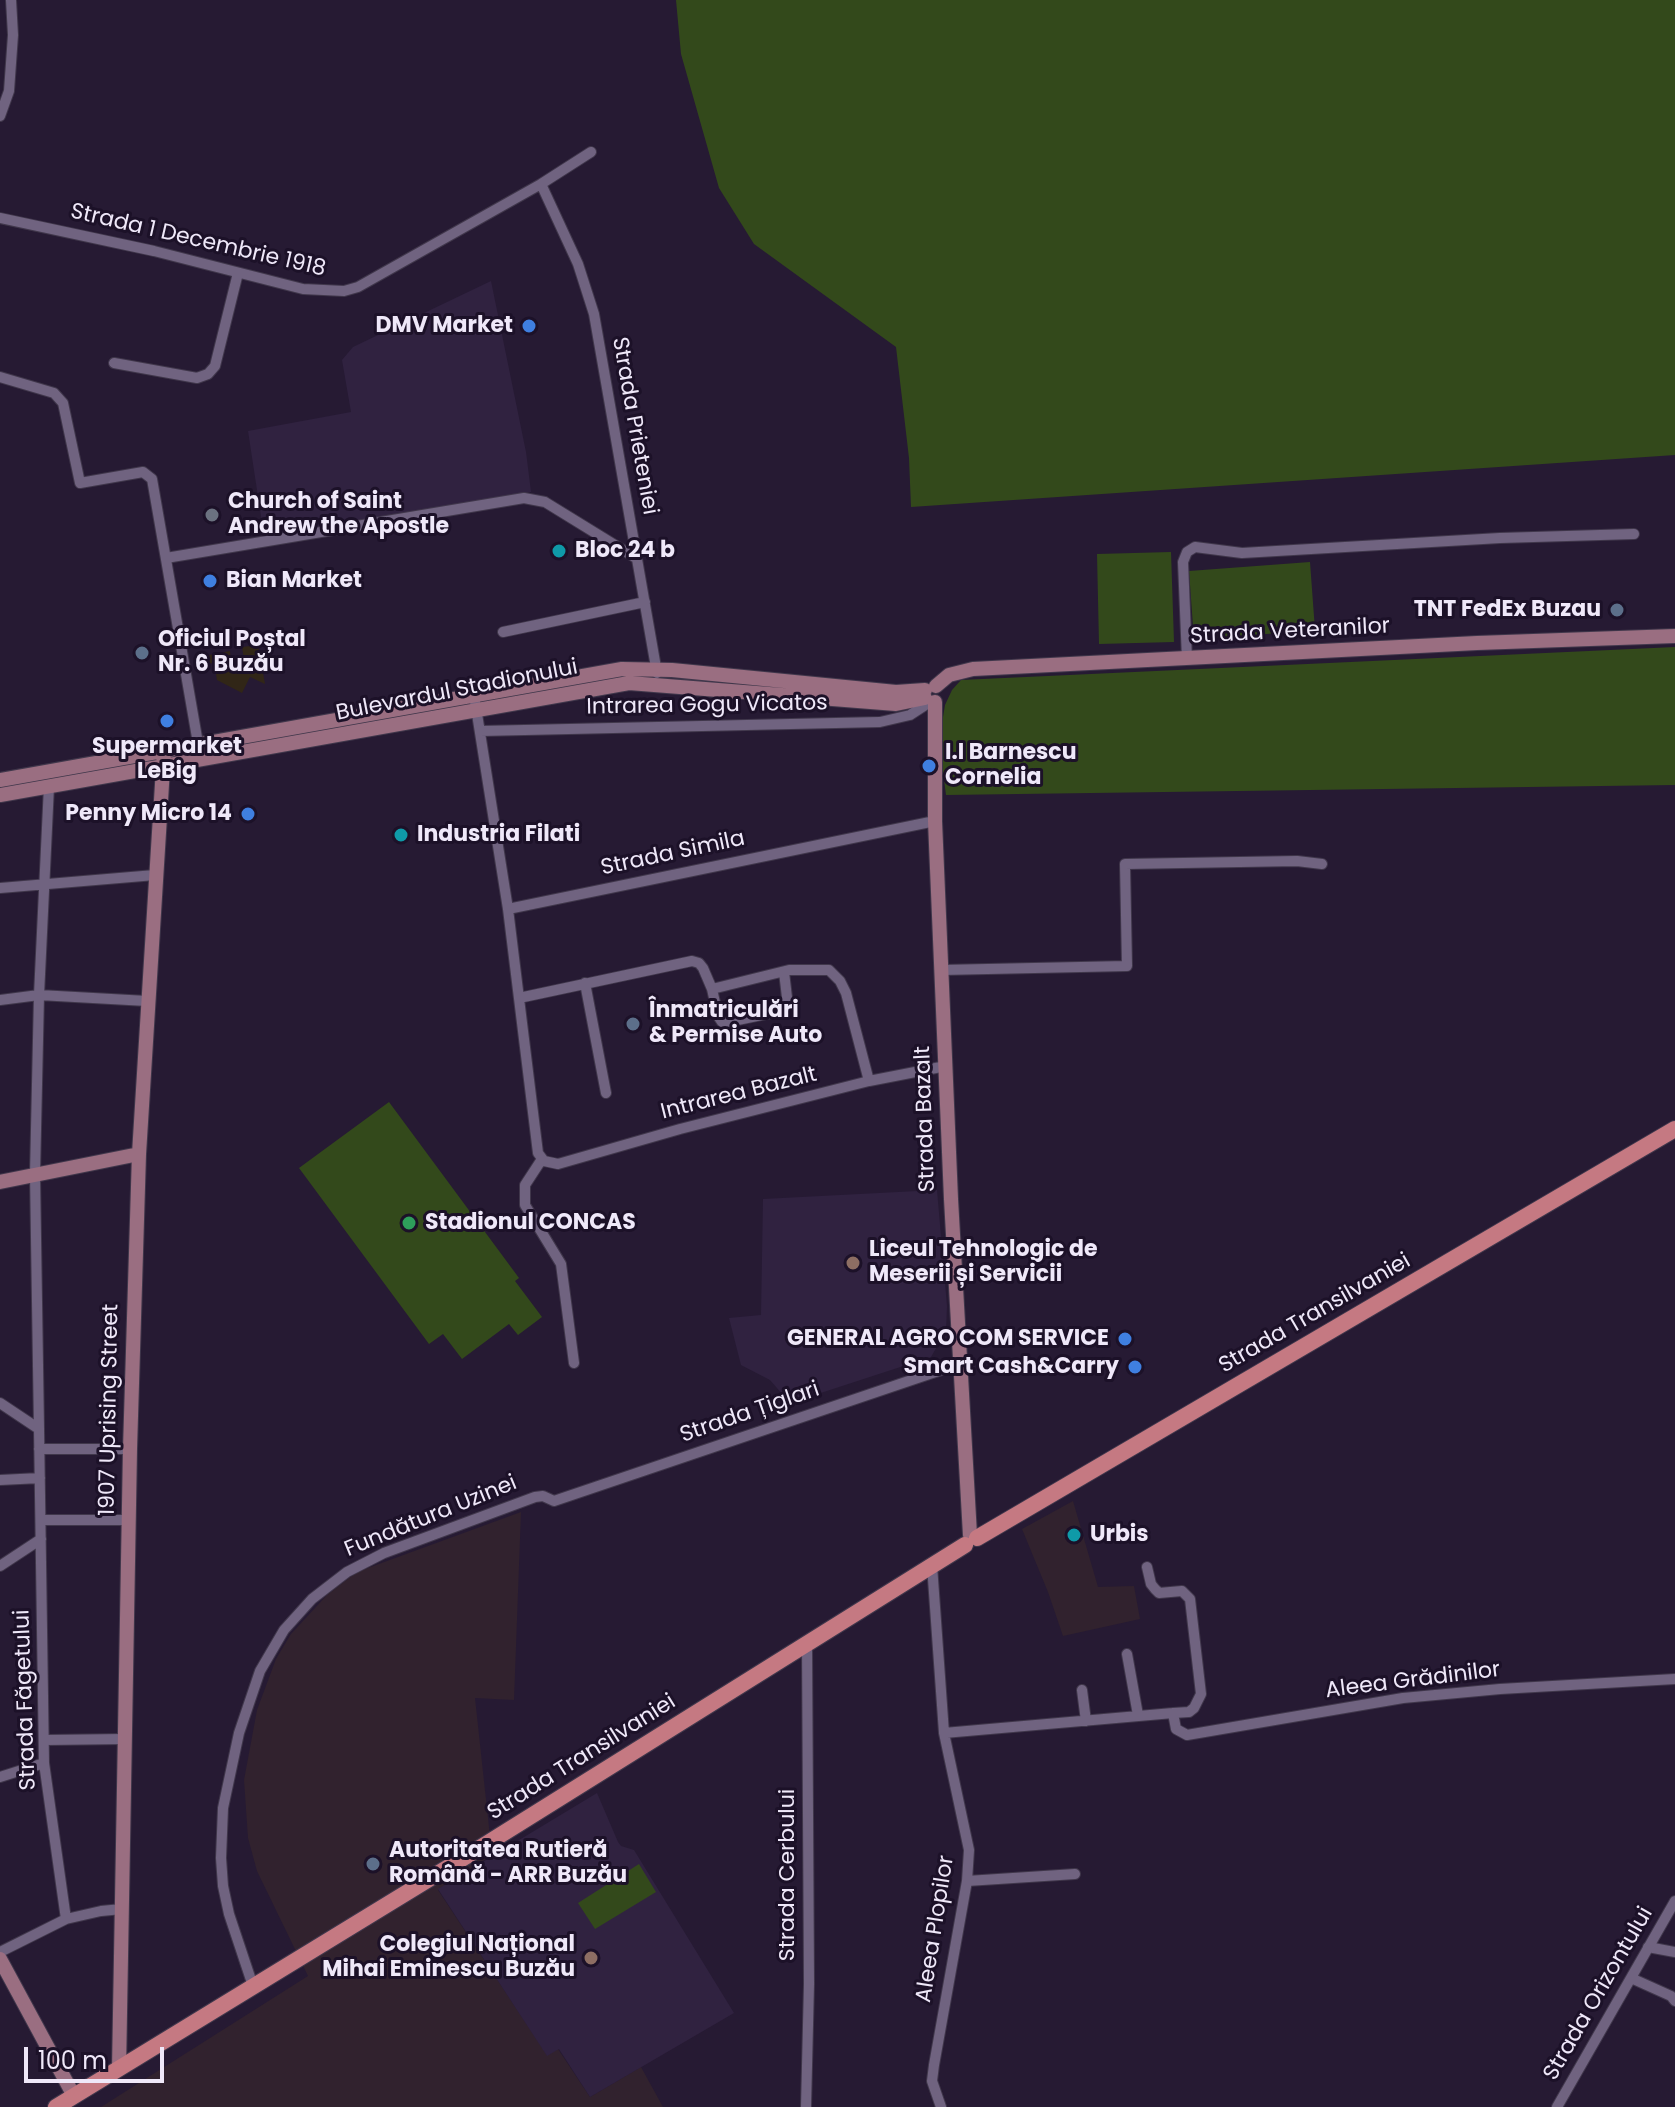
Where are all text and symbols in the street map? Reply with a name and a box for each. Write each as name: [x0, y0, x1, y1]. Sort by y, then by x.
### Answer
street label: Strada 1 Decembrie 1918: [68, 199, 328, 283]
place label: DMV Market: [375, 313, 513, 339]
marker: DMV Market: [520, 317, 538, 335]
street label: Strada Prieteniei: [605, 335, 663, 517]
place label: Church of Saint Andrew the Apostle: [228, 489, 449, 540]
marker: Church of Saint Andrew the Apostle: [203, 506, 221, 524]
place label: Bloc 24 b: [575, 538, 675, 564]
marker: Bloc 24 b: [550, 542, 568, 560]
place label: Bian Market: [226, 568, 362, 594]
marker: Bian Market: [201, 572, 219, 590]
place label: TNT FedEx Buzau: [1414, 597, 1601, 623]
marker: TNT FedEx Buzau: [1608, 601, 1626, 619]
street label: Strada Veteranilor: [1189, 614, 1391, 650]
place label: Oficiul Poștal Nr. 6 Buzău: [158, 627, 306, 678]
marker: Oficiul Poștal Nr. 6 Buzău: [133, 644, 151, 662]
street label: Bulevardul Stadionului: [334, 655, 580, 727]
street label: Intrarea Gogu Vicatos: [586, 691, 828, 721]
marker: Supermarket LeBig: [158, 712, 176, 730]
place label: Supermarket LeBig: [92, 734, 242, 786]
place label: I.I Barnescu Cornelia: [945, 740, 1076, 792]
marker: I.I Barnescu Cornelia: [920, 757, 938, 775]
place label: Penny Micro 14: [65, 801, 232, 827]
marker: Penny Micro 14: [239, 805, 257, 823]
place label: Industria Filati: [417, 822, 580, 848]
marker: Industria Filati: [392, 826, 410, 844]
street label: Strada Simila: [599, 826, 747, 882]
place label: Înmatriculări & Permise Auto: [649, 998, 822, 1050]
marker: Înmatriculări & Permise Auto: [624, 1015, 642, 1033]
street label: Strada Bazalt: [910, 1045, 942, 1193]
street label: Intrarea Bazalt: [658, 1062, 820, 1126]
place label: Stadionul CONCAS: [425, 1210, 636, 1236]
marker: Stadionul CONCAS: [400, 1214, 418, 1232]
place label: Liceul Tehnologic de Meserii și Servicii: [869, 1237, 1097, 1288]
street label: Strada Transilvaniei: [1215, 1248, 1415, 1380]
marker: Liceul Tehnologic de Meserii și Servicii: [844, 1254, 862, 1272]
street label: 1907 Uprising Street: [95, 1304, 125, 1516]
place label: GENERAL AGRO COM SERVICE: [787, 1326, 1109, 1352]
marker: GENERAL AGRO COM SERVICE: [1116, 1330, 1134, 1348]
place label: Smart Cash&Carry: [903, 1354, 1119, 1380]
marker: Smart Cash&Carry: [1126, 1358, 1144, 1376]
street label: Strada Țiglari: [677, 1377, 823, 1449]
street label: Fundătura Uzinei: [341, 1470, 521, 1564]
place label: Urbis: [1090, 1522, 1149, 1548]
marker: Urbis: [1065, 1526, 1083, 1544]
street label: Strada Făgetului: [10, 1609, 42, 1791]
street label: Aleea Grădinilor: [1324, 1657, 1502, 1705]
street label: Strada Transilvaniei: [483, 1689, 681, 1827]
street label: Strada Cerbului: [775, 1789, 801, 1961]
place label: Autoritatea Rutieră Română - ARR Buzău: [389, 1838, 627, 1890]
street label: Aleea Plopilor: [911, 1854, 961, 2004]
marker: Autoritatea Rutieră Română - ARR Buzău: [364, 1855, 382, 1873]
street label: Strada Orizontului: [1539, 1903, 1659, 2085]
place label: Colegiul Național Mihai Eminescu Buzău: [322, 1932, 575, 1984]
marker: Colegiul Național Mihai Eminescu Buzău: [582, 1949, 600, 1967]
scale bar: [28, 2031, 168, 2081]
text: 100 m: [38, 2044, 107, 2077]

